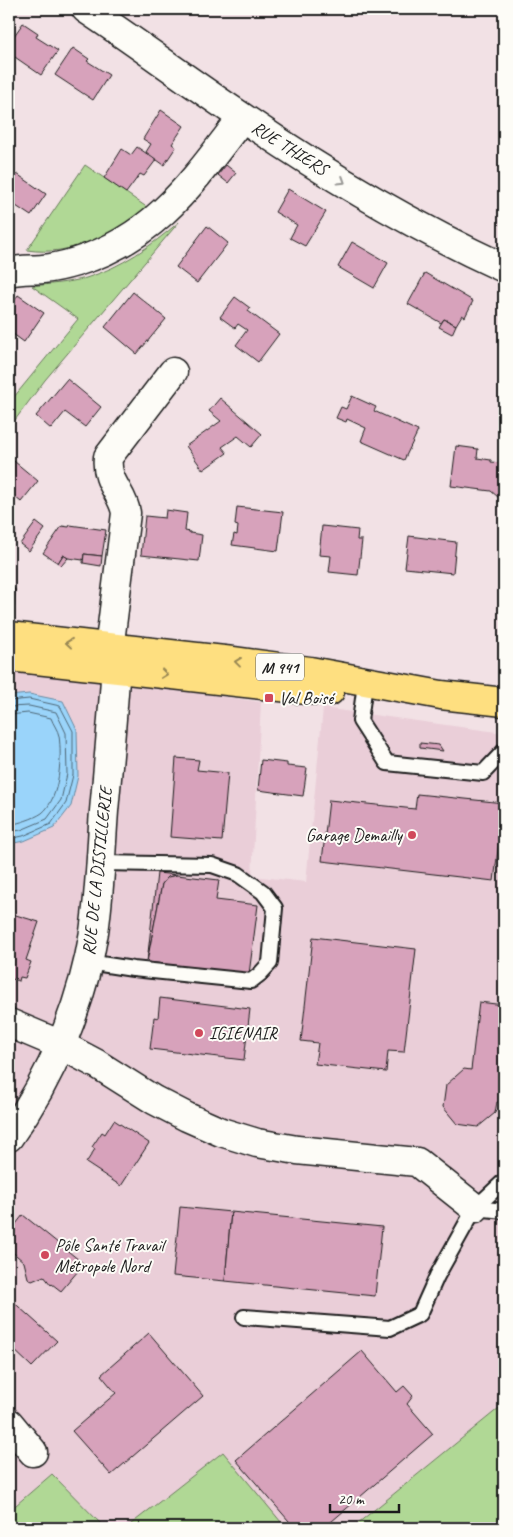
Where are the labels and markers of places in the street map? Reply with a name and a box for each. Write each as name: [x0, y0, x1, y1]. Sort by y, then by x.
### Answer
place label: Val Boisé: [279, 687, 336, 709]
marker: Val Boisé: [263, 692, 275, 704]
place label: Garage Demailly: [306, 824, 404, 846]
marker: Garage Demailly: [406, 829, 418, 841]
place label: IGIENAIR: [209, 1022, 278, 1044]
marker: IGIENAIR: [193, 1027, 205, 1039]
place label: Pôle Santé Travail Métropole Nord: [55, 1234, 167, 1277]
marker: Pôle Santé Travail Métropole Nord: [39, 1249, 51, 1261]

